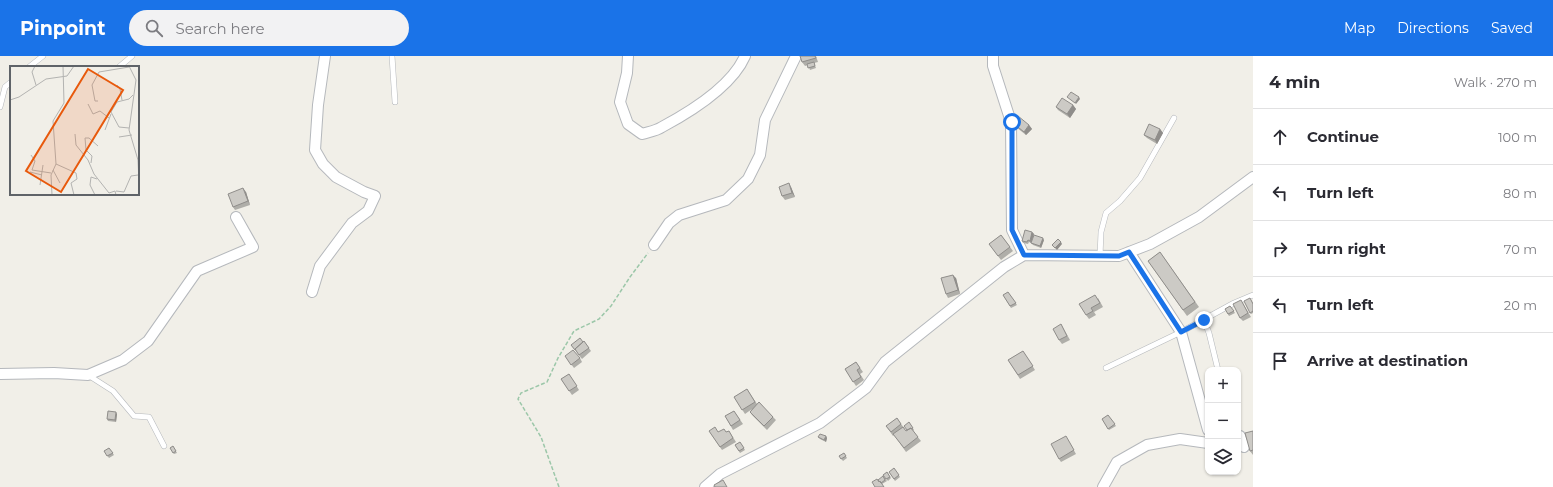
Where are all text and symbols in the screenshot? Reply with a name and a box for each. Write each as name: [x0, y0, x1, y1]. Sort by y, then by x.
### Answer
search box: [129, 10, 409, 46]
text: Pinpoint: [20, 17, 105, 40]
icon: search: [143, 17, 165, 39]
text: Search here: [175, 19, 265, 38]
text: Map: [1344, 19, 1375, 37]
text: Directions: [1397, 19, 1469, 37]
text: Saved: [1491, 19, 1533, 37]
inset map: [10, 66, 139, 195]
text: 4 min: [1269, 72, 1320, 92]
text: Walk · 270 m: [1454, 74, 1537, 90]
route start: [1003, 113, 1021, 131]
icon: ahead: [1269, 126, 1291, 148]
text: Continue: [1307, 127, 1379, 146]
text: 100 m: [1498, 129, 1537, 145]
icon: left: [1269, 182, 1291, 204]
text: Turn left: [1307, 183, 1374, 202]
text: 80 m: [1503, 185, 1537, 201]
icon: right: [1269, 238, 1291, 260]
text: Turn right: [1307, 239, 1386, 258]
text: 70 m: [1504, 241, 1537, 257]
icon: left: [1269, 294, 1291, 316]
text: Turn left: [1307, 295, 1374, 314]
text: 20 m: [1504, 297, 1537, 313]
route end: [1195, 311, 1213, 329]
icon: arrive: [1269, 350, 1291, 372]
text: Arrive at destination: [1307, 351, 1468, 370]
map controls: [1205, 367, 1241, 475]
button: +: [1205, 367, 1241, 403]
button: −: [1205, 403, 1241, 439]
button: layers: [1205, 439, 1241, 475]

